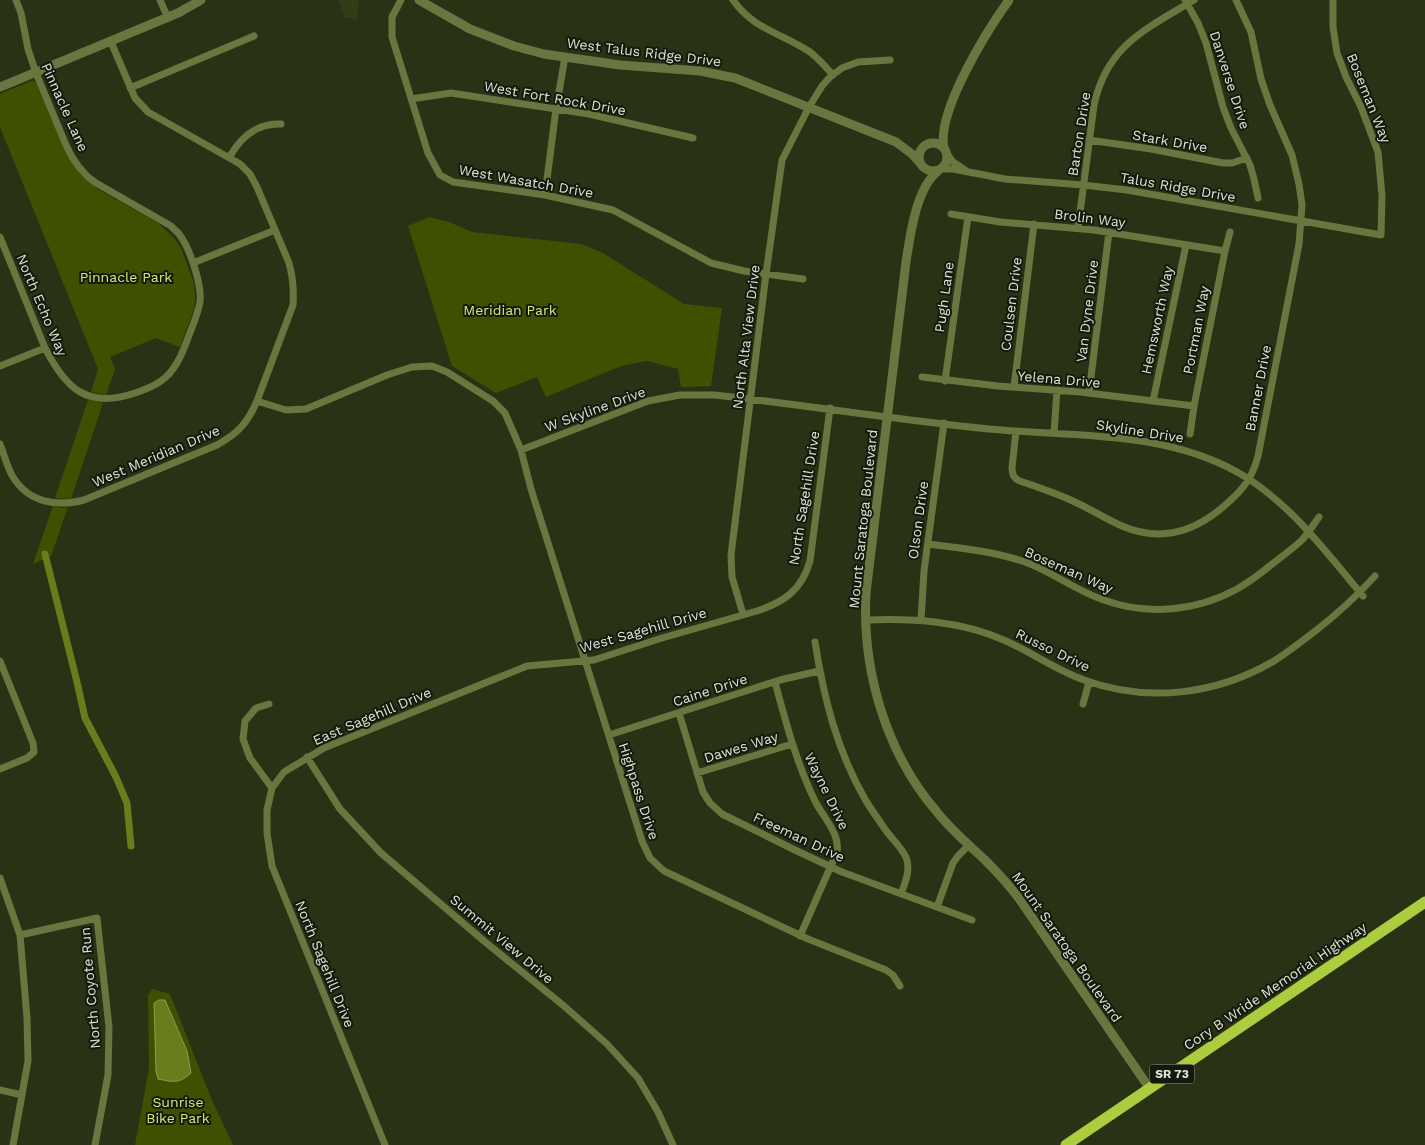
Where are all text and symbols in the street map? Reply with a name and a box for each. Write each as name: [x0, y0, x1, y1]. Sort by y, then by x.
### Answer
street label: Danverse Drive: [1207, 29, 1253, 131]
street label: West Talus Ridge Drive: [566, 35, 722, 69]
street label: Boseman Way: [1344, 51, 1395, 146]
street label: Pinnacle Lane: [38, 60, 92, 154]
street label: West Fort Rock Drive: [483, 78, 627, 118]
street label: Barton Drive: [1064, 91, 1094, 177]
street label: Stark Drive: [1131, 127, 1209, 155]
street label: West Wasatch Drive: [457, 161, 595, 201]
street label: Talus Ridge Drive: [1119, 169, 1237, 205]
street label: Brolin Way: [1053, 206, 1127, 230]
street label: North Echo Way: [13, 252, 71, 359]
street label: Coulsen Drive: [997, 256, 1025, 352]
street label: Van Dyne Drive: [1073, 259, 1101, 363]
street label: Pugh Lane: [931, 261, 957, 333]
street label: North Alta View Drive: [729, 264, 763, 410]
street label: Hemsworth Way: [1138, 264, 1176, 376]
park label: Pinnacle Park: [80, 269, 172, 285]
street label: Portman Way: [1180, 284, 1213, 376]
park label: Meridian Park: [463, 302, 557, 318]
street label: Banner Drive: [1242, 344, 1274, 432]
street label: Yelena Drive: [1017, 367, 1101, 391]
street label: W Skyline Drive: [542, 383, 648, 435]
street label: Skyline Drive: [1095, 416, 1185, 446]
street label: West Meridian Drive: [90, 422, 222, 490]
street label: Mount Saratoga Boulevard: [846, 429, 880, 609]
street label: North Sagehill Drive: [785, 430, 823, 566]
street label: Olson Drive: [905, 480, 931, 560]
street label: Boseman Way: [1022, 543, 1116, 597]
street label: West Sagehill Drive: [578, 604, 708, 656]
street label: Russo Drive: [1013, 625, 1093, 675]
street label: Caine Drive: [671, 670, 749, 710]
street label: East Sagehill Drive: [310, 684, 434, 748]
street label: Dawes Way: [702, 728, 781, 766]
street label: Highpass Drive: [616, 740, 662, 842]
street label: Wayne Drive: [801, 750, 853, 832]
street label: Freeman Drive: [751, 809, 847, 865]
street label: Mount Saratoga Boulevard: [1009, 869, 1125, 1025]
street label: Summit View Drive: [447, 891, 557, 987]
street label: North Sagehill Drive: [292, 898, 358, 1030]
street label: Cory B Wride Memorial Highway: [1181, 918, 1370, 1053]
street label: North Coyote Run: [77, 927, 103, 1049]
road number: SR 73: [1150, 1064, 1194, 1084]
park label: Sunrise Bike Park: [146, 1094, 210, 1126]

